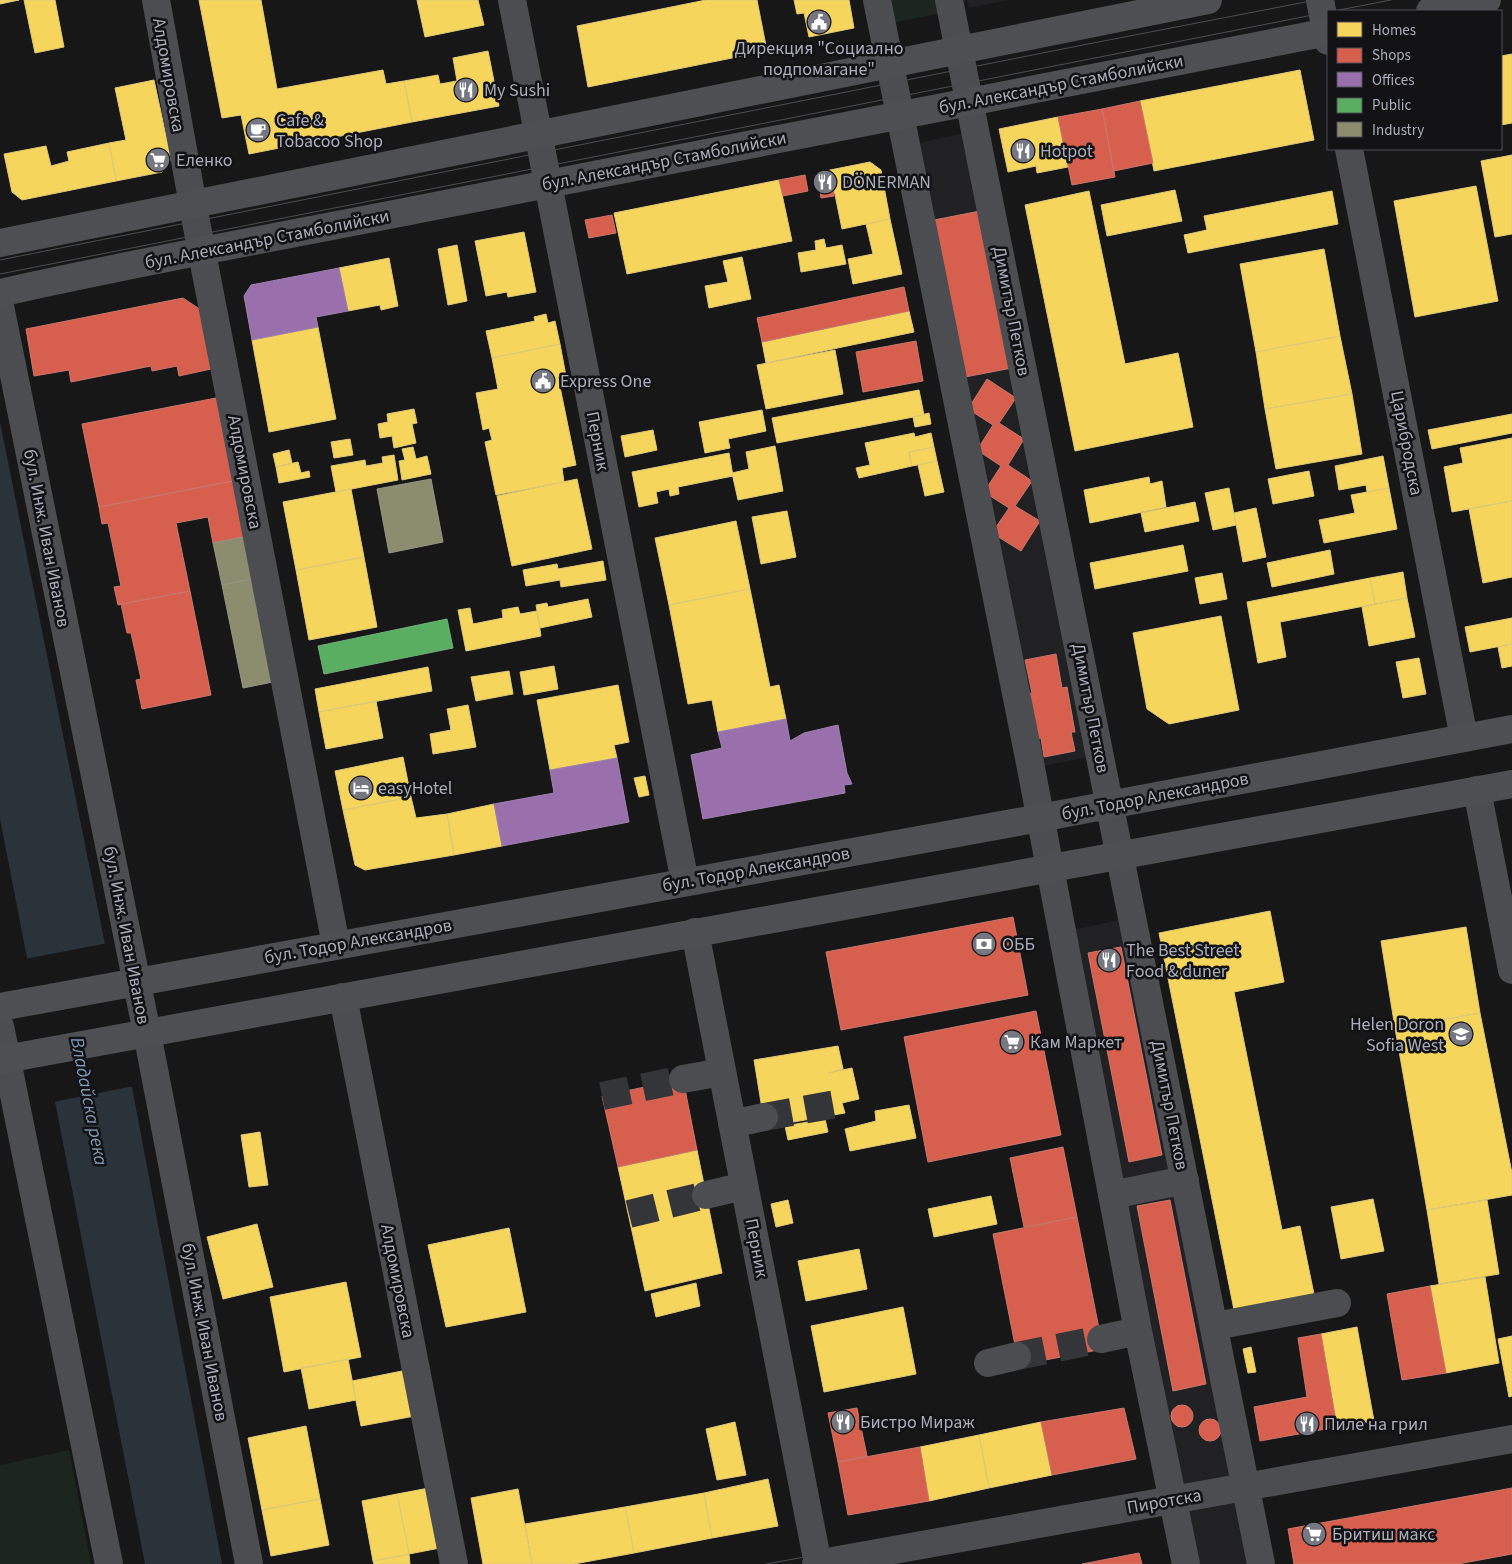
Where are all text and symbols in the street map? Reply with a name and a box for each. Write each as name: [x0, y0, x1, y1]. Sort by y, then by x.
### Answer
public building icon: Дирекция "Социално подпомагане": [806, 9, 832, 35]
legend: [1327, 10, 1502, 150]
street label: Алдомировска: [146, 16, 191, 134]
text: Homes: [1372, 20, 1416, 41]
place label: Дирекция "Социално подпомагане": [734, 36, 904, 82]
text: Shops: [1372, 45, 1411, 66]
street label: бул. Александър Стамболийски: [937, 49, 1185, 120]
text: Offices: [1372, 70, 1415, 91]
restaurant icon: My Sushi: [453, 77, 479, 103]
place label: My Sushi: [484, 78, 550, 103]
text: Public: [1372, 95, 1411, 116]
place label: Cafe & Tobacoo Shop: [276, 108, 383, 154]
cafe icon: Cafe & Tobacoo Shop: [245, 117, 271, 143]
text: Industry: [1372, 120, 1424, 141]
street label: бул. Александър Стамболийски: [540, 126, 788, 197]
restaurant icon: Hotpot: [1010, 138, 1036, 164]
place label: Hotpot: [1040, 139, 1093, 164]
supermarket icon: Еленко: [145, 147, 171, 173]
place label: Еленко: [176, 148, 232, 173]
restaurant icon: DÖNERMAN: [812, 169, 838, 195]
place label: DÖNERMAN: [842, 170, 931, 195]
street label: бул. Александър Стамболийски: [143, 204, 391, 275]
street label: Димитър Петков: [987, 244, 1036, 378]
public building icon: Express One: [530, 368, 556, 394]
place label: Express One: [560, 369, 651, 394]
street label: Царибродска: [1384, 389, 1429, 498]
street label: Перник: [580, 409, 615, 473]
street label: Алдомировска: [221, 413, 268, 531]
street label: бул. Инж. Иван Иванов: [17, 447, 76, 629]
street label: Димитър Петков: [1066, 641, 1115, 775]
street label: бул. Тодор Александров: [1060, 766, 1251, 827]
hotel icon: easyHotel: [348, 775, 374, 801]
place label: easyHotel: [378, 776, 452, 801]
street label: бул. Тодор Александров: [660, 841, 852, 898]
street label: бул. Инж. Иван Иванов: [97, 844, 156, 1026]
street label: бул. Тодор Александров: [262, 913, 454, 970]
bank icon: ОББ: [971, 931, 997, 957]
place label: ОББ: [1002, 932, 1035, 957]
place label: The Best Street Food & duner: [1126, 938, 1239, 984]
restaurant icon: The Best Street Food & duner: [1096, 947, 1122, 973]
place label: Helen Doron Sofia West: [1350, 1012, 1444, 1058]
school or university icon: Helen Doron Sofia West: [1448, 1021, 1474, 1047]
supermarket icon: Кам Маркет: [999, 1029, 1025, 1055]
place label: Кам Маркет: [1030, 1030, 1122, 1055]
water label: Владайска река: [63, 1035, 114, 1168]
street label: Димитър Петков: [1145, 1038, 1194, 1172]
street label: Перник: [739, 1216, 774, 1280]
street label: Алдомировска: [374, 1222, 421, 1340]
street label: бул. Инж. Иван Иванов: [175, 1241, 234, 1423]
restaurant icon: Бистро Мираж: [830, 1409, 856, 1435]
place label: Бистро Мираж: [860, 1410, 975, 1435]
restaurant icon: Пиле на грил: [1294, 1411, 1320, 1437]
place label: Пиле на грил: [1324, 1412, 1428, 1437]
street label: Пиротска: [1125, 1483, 1203, 1520]
supermarket icon: Бритиш макс: [1301, 1521, 1327, 1547]
place label: Бритиш макс: [1332, 1522, 1435, 1547]

